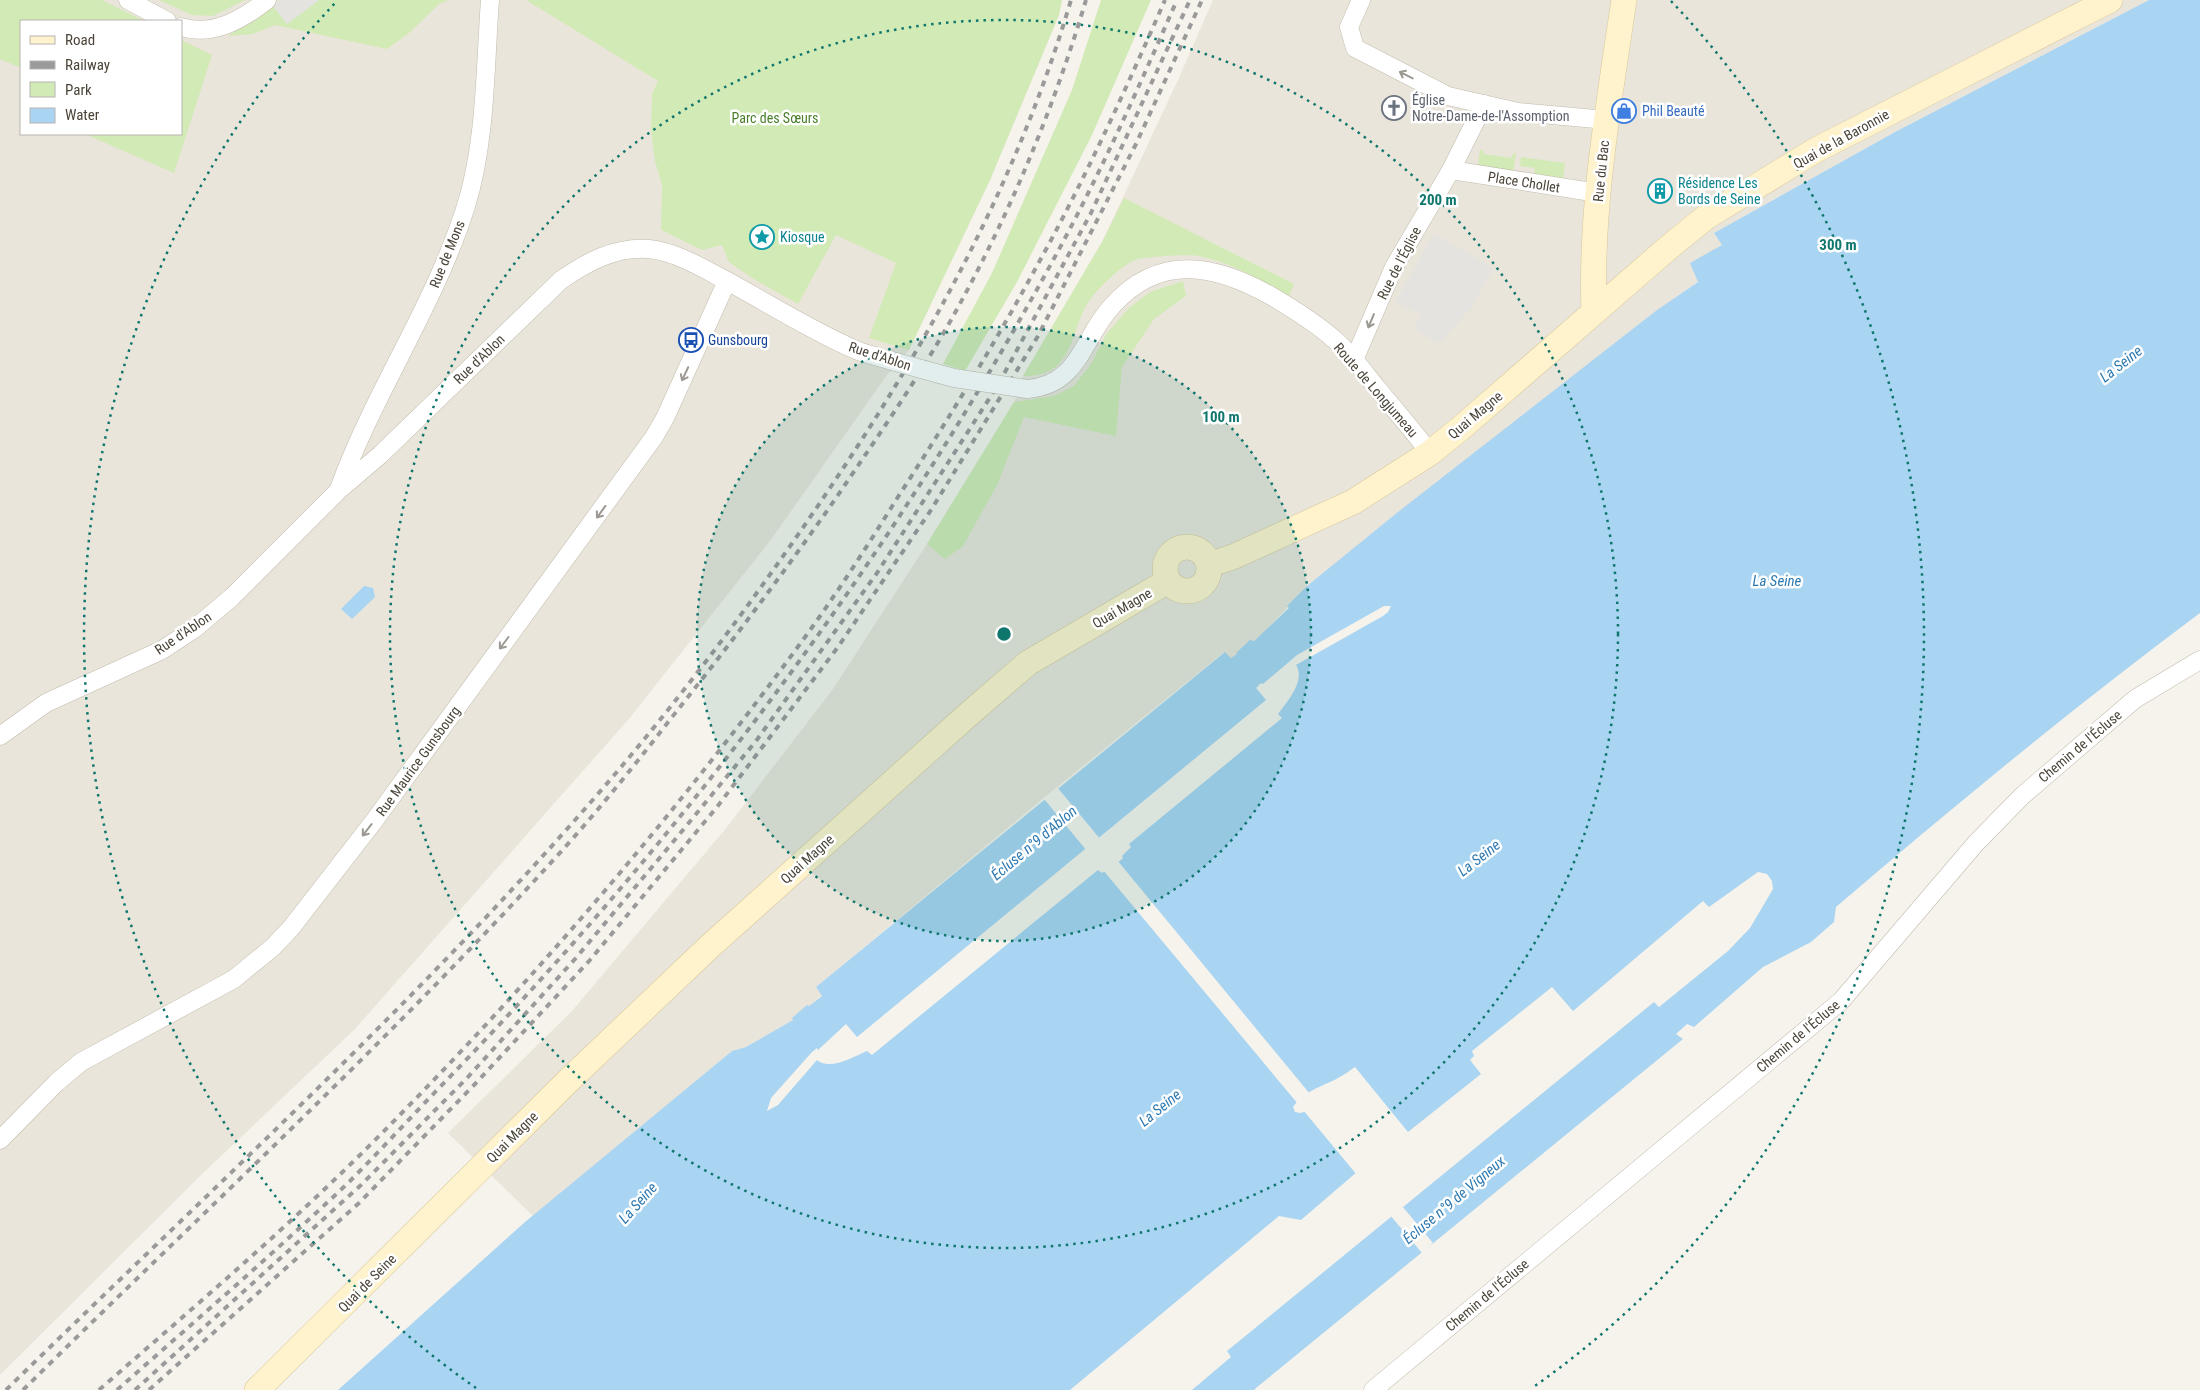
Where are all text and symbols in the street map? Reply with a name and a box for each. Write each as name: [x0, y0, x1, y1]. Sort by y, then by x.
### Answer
legend: [20, 20, 182, 135]
text: Road: [65, 31, 95, 49]
text: Railway: [65, 56, 110, 74]
one-way arrow: [1399, 70, 1414, 79]
text: Park: [65, 81, 92, 99]
place label: Église Notre-Dame-de-l'Assomption: [1412, 91, 1570, 124]
church icon: Église Notre-Dame-de-l'Assomption: [1381, 95, 1407, 121]
shop icon: Phil Beauté: [1611, 98, 1637, 124]
place label: Phil Beauté: [1642, 103, 1705, 119]
text: Water: [65, 106, 100, 124]
street label: Quai de la Baronnie: [1790, 106, 1892, 172]
park label: Parc des Sœurs: [732, 110, 818, 126]
street label: Rue du Bac: [1590, 139, 1612, 203]
street label: Place Chollet: [1487, 168, 1561, 196]
place label: Résidence Les Bords de Seine: [1678, 175, 1761, 207]
building icon: Résidence Les Bords de Seine: [1647, 178, 1673, 204]
text: 200 m: [1419, 191, 1457, 209]
street label: Rue de Mons: [426, 218, 468, 290]
street label: Rue de l'Église: [1373, 223, 1424, 302]
place icon: Kiosque: [749, 224, 775, 250]
place label: Kiosque: [780, 229, 825, 245]
text: 300 m: [1819, 236, 1857, 254]
one-way arrow: [1365, 313, 1375, 328]
bus stop icon: Gunsbourg: [678, 327, 704, 353]
street label: Rue d'Ablon: [450, 331, 508, 387]
place label: Gunsbourg: [708, 332, 768, 348]
street label: Rue d'Ablon: [847, 338, 913, 374]
street label: Route de Longjumeau: [1331, 340, 1421, 440]
water label: La Seine: [2096, 342, 2146, 386]
one-way arrow: [680, 366, 690, 381]
street label: Quai Magne: [1445, 387, 1506, 442]
text: 100 m: [1202, 408, 1240, 426]
one-way arrow: [595, 505, 606, 518]
water label: La Seine: [1753, 572, 1802, 590]
street label: Quai Magne: [1089, 584, 1155, 631]
street label: Rue d'Ablon: [152, 608, 214, 658]
centre of rings: [995, 625, 1013, 643]
one-way arrow: [499, 636, 510, 649]
street label: Rue Maurice Gunsbourg: [373, 703, 463, 819]
street label: Chemin de l'Écluse: [2035, 706, 2125, 785]
water label: Écluse n°9 d'Ablon: [988, 802, 1080, 884]
one-way arrow: [361, 823, 372, 836]
street label: Quai Magne: [777, 831, 837, 887]
water label: La Seine: [1454, 836, 1504, 880]
street label: Chemin de l'Écluse: [1753, 996, 1843, 1075]
water label: La Seine: [1135, 1086, 1185, 1130]
street label: Quai Magne: [483, 1108, 541, 1166]
water label: Écluse n°9 de Vigneux: [1399, 1152, 1509, 1248]
water label: La Seine: [615, 1179, 661, 1227]
street label: Quai de Seine: [335, 1250, 400, 1315]
street label: Chemin de l'Écluse: [1442, 1255, 1532, 1334]

